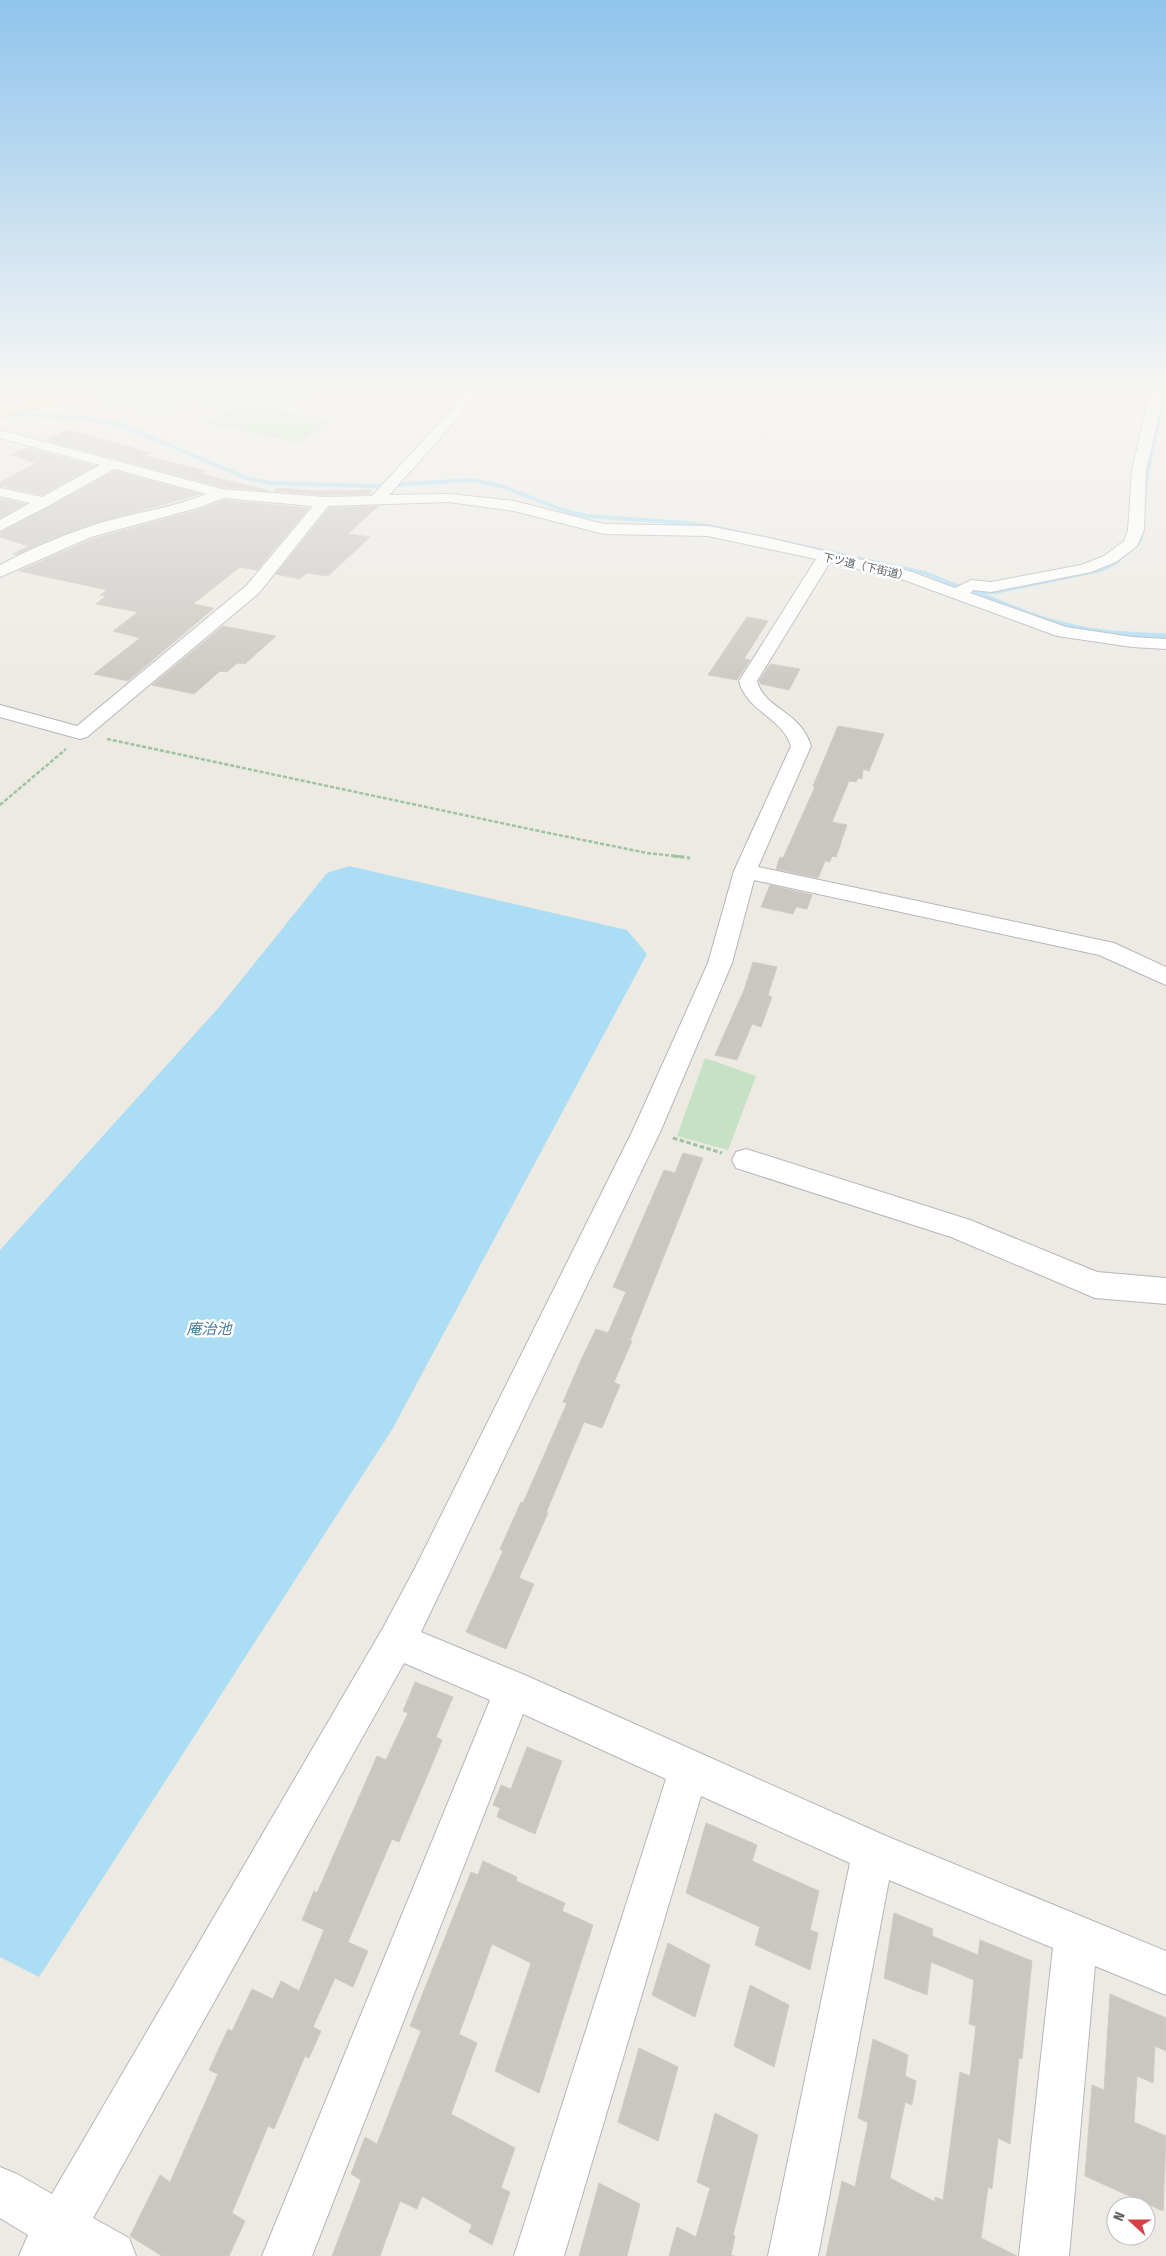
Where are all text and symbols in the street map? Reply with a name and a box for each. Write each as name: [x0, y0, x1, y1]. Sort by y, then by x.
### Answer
street label: 下ツ道（下街道）: [822, 551, 910, 583]
water label: 庵治池: [186, 1320, 233, 1338]
north arrow: [1106, 2196, 1156, 2246]
text: N: [1110, 2210, 1129, 2223]

